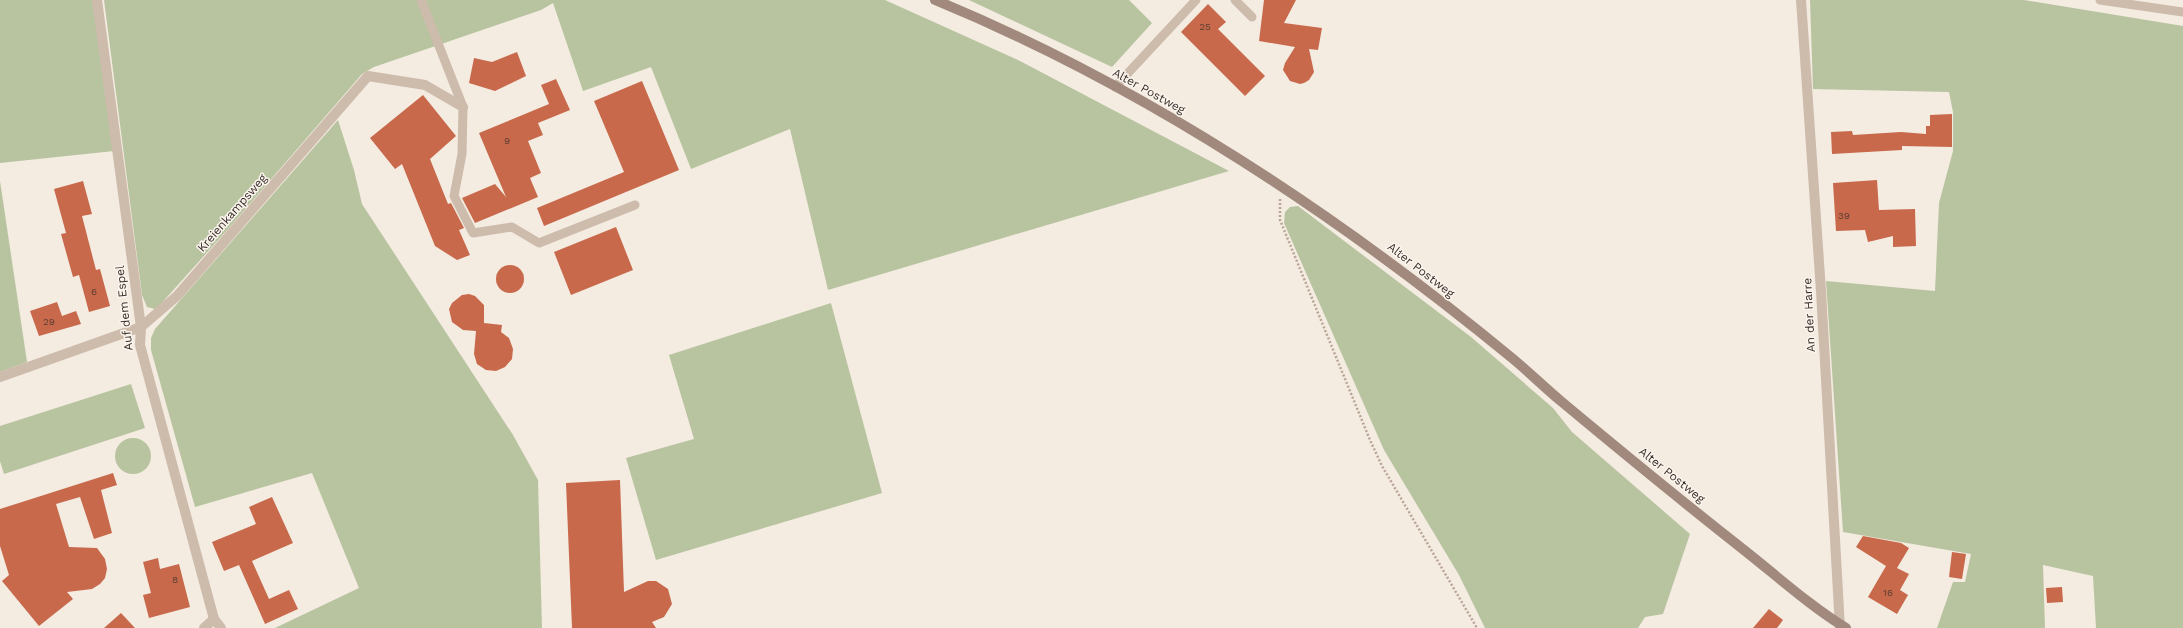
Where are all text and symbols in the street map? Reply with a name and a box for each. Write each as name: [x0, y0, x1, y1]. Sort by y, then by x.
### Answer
house number: 25: [1199, 21, 1211, 32]
street label: Alter Postweg: [1110, 65, 1188, 117]
house number: 9: [504, 135, 510, 146]
street label: Kreienkampsweg: [194, 171, 270, 255]
house number: 39: [1838, 210, 1850, 221]
street label: Alter Postweg: [1385, 240, 1458, 301]
street label: Auf dem Espel: [113, 264, 135, 351]
street label: An der Harre: [1800, 277, 1818, 353]
house number: 6: [91, 286, 97, 297]
house number: 29: [43, 316, 55, 327]
street label: Alter Postweg: [1636, 444, 1708, 506]
house number: 8: [172, 574, 178, 585]
house number: 16: [1883, 587, 1893, 598]

